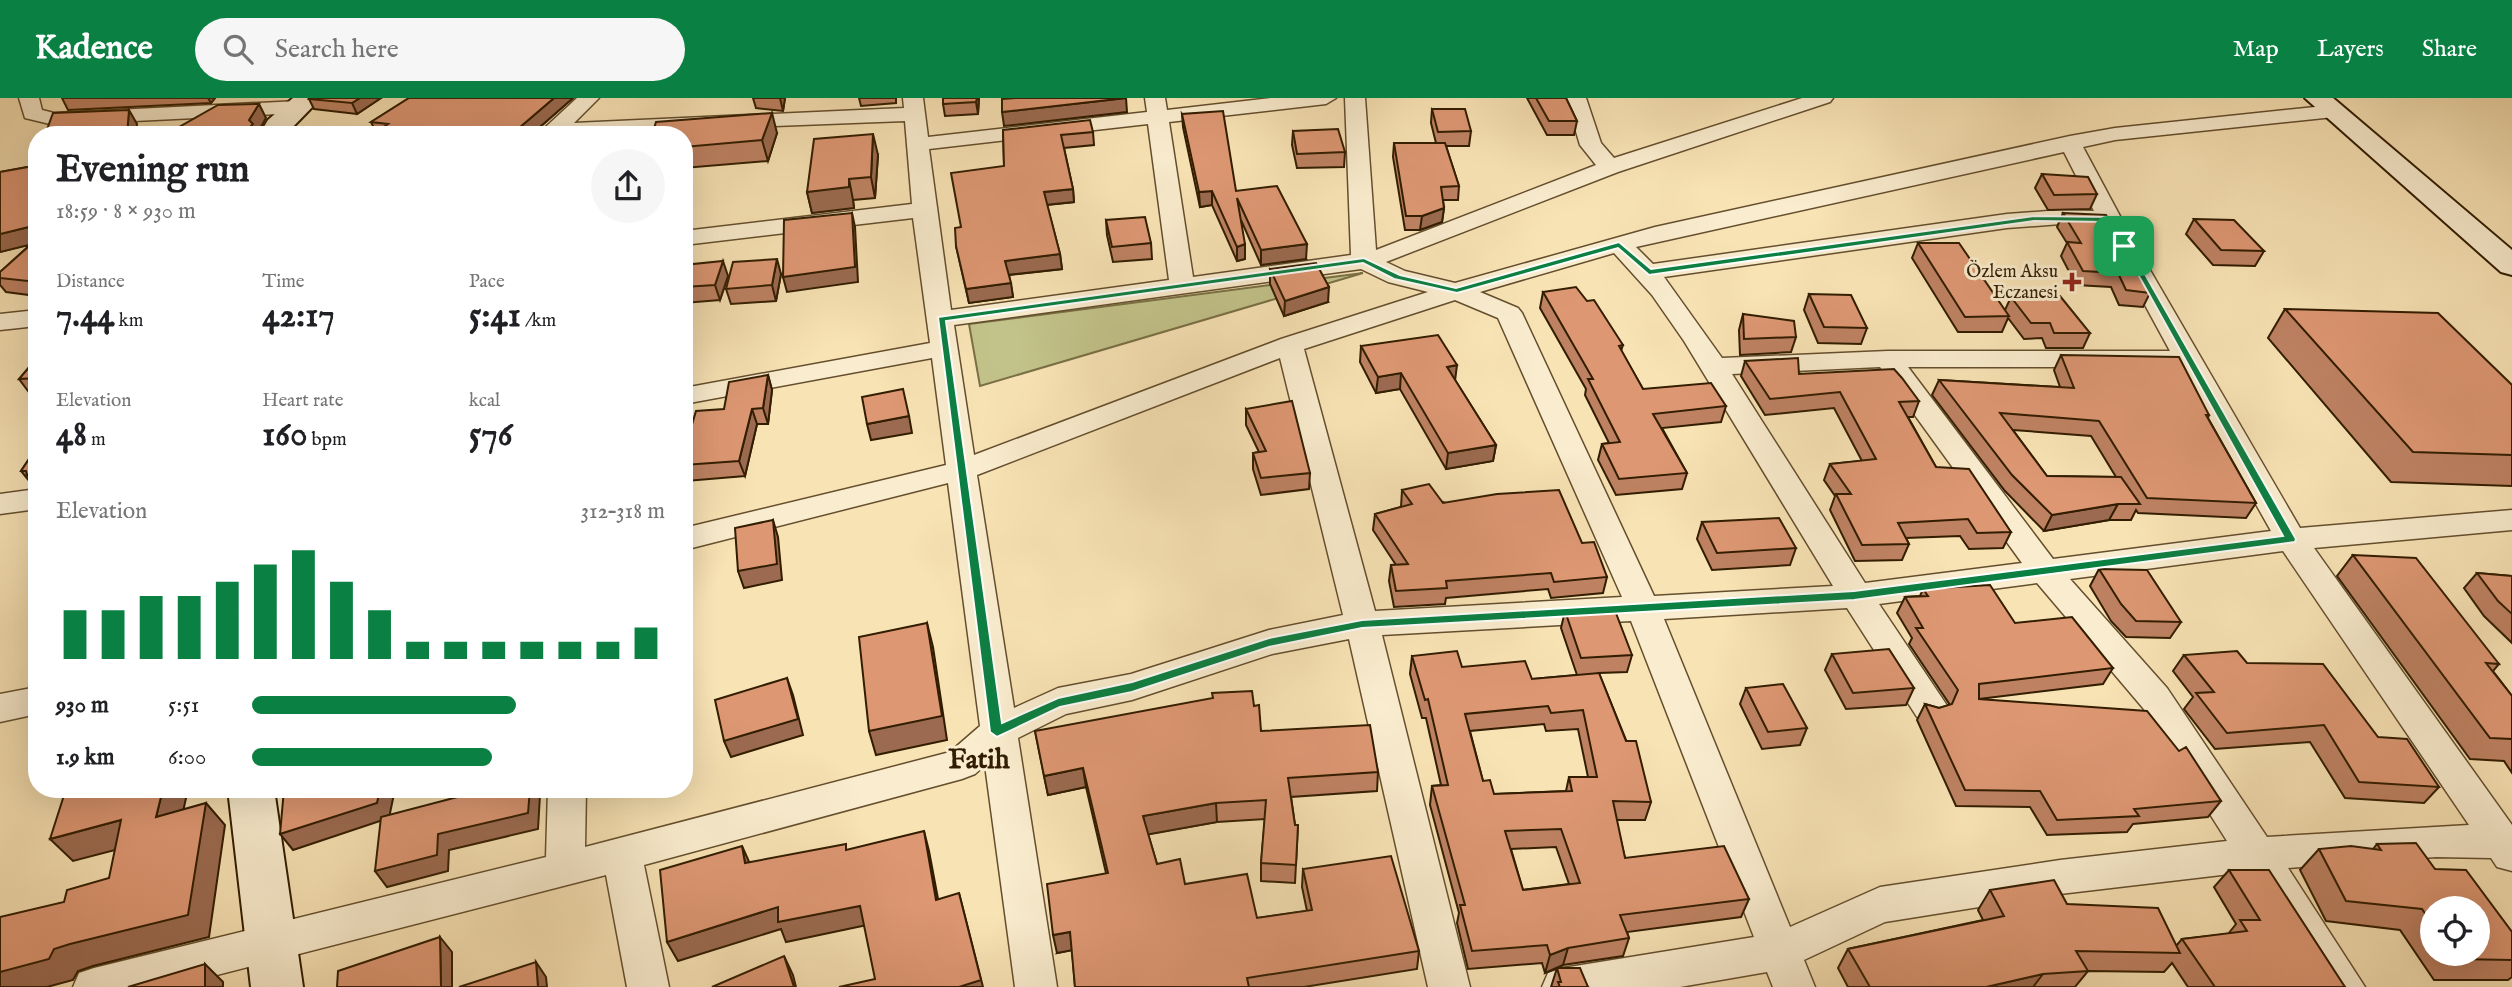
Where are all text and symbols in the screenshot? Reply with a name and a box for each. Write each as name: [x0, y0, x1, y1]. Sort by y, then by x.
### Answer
search box: [195, 18, 685, 81]
text: Kadence: [35, 28, 153, 70]
icon: search: [219, 30, 257, 68]
text: Search here: [275, 33, 399, 66]
text: Map: [2233, 34, 2279, 65]
text: Layers: [2317, 34, 2384, 65]
text: Share: [2422, 34, 2477, 65]
text: Evening run: [56, 147, 250, 195]
button: share: [591, 149, 665, 223]
text: 18:59 · 8 × 930 m: [56, 197, 196, 226]
pin: [2094, 216, 2154, 276]
icon: arrive: [2105, 227, 2143, 265]
place label: Özlem Aksu Eczanesi: [1966, 260, 2058, 305]
text: Distance: [56, 270, 125, 294]
text: Time: [262, 270, 305, 294]
text: Pace: [469, 270, 505, 294]
marker: Özlem Aksu Eczanesi: [2064, 274, 2080, 290]
text: 7.44: [56, 294, 114, 339]
text: 42:17: [262, 294, 335, 339]
text: 5:41: [469, 294, 521, 339]
text: km: [114, 309, 143, 333]
text: /km: [521, 309, 556, 333]
text: Elevation: [56, 389, 131, 413]
text: Heart rate: [262, 389, 343, 413]
text: kcal: [469, 389, 500, 413]
text: 48: [56, 413, 87, 458]
text: 160: [262, 413, 307, 458]
text: 576: [469, 413, 512, 458]
text: m: [87, 428, 106, 452]
text: bpm: [307, 428, 347, 452]
text: Elevation: [56, 497, 147, 526]
text: 312–318 m: [580, 497, 665, 526]
text: 930 m: [56, 691, 109, 720]
text: 5:51: [168, 691, 199, 720]
text: 1.9 km: [56, 743, 115, 772]
text: 6:00: [168, 743, 206, 772]
district label: Fatih: [948, 743, 1011, 778]
map controls: [2420, 896, 2490, 966]
button: locate: [2420, 896, 2490, 966]

